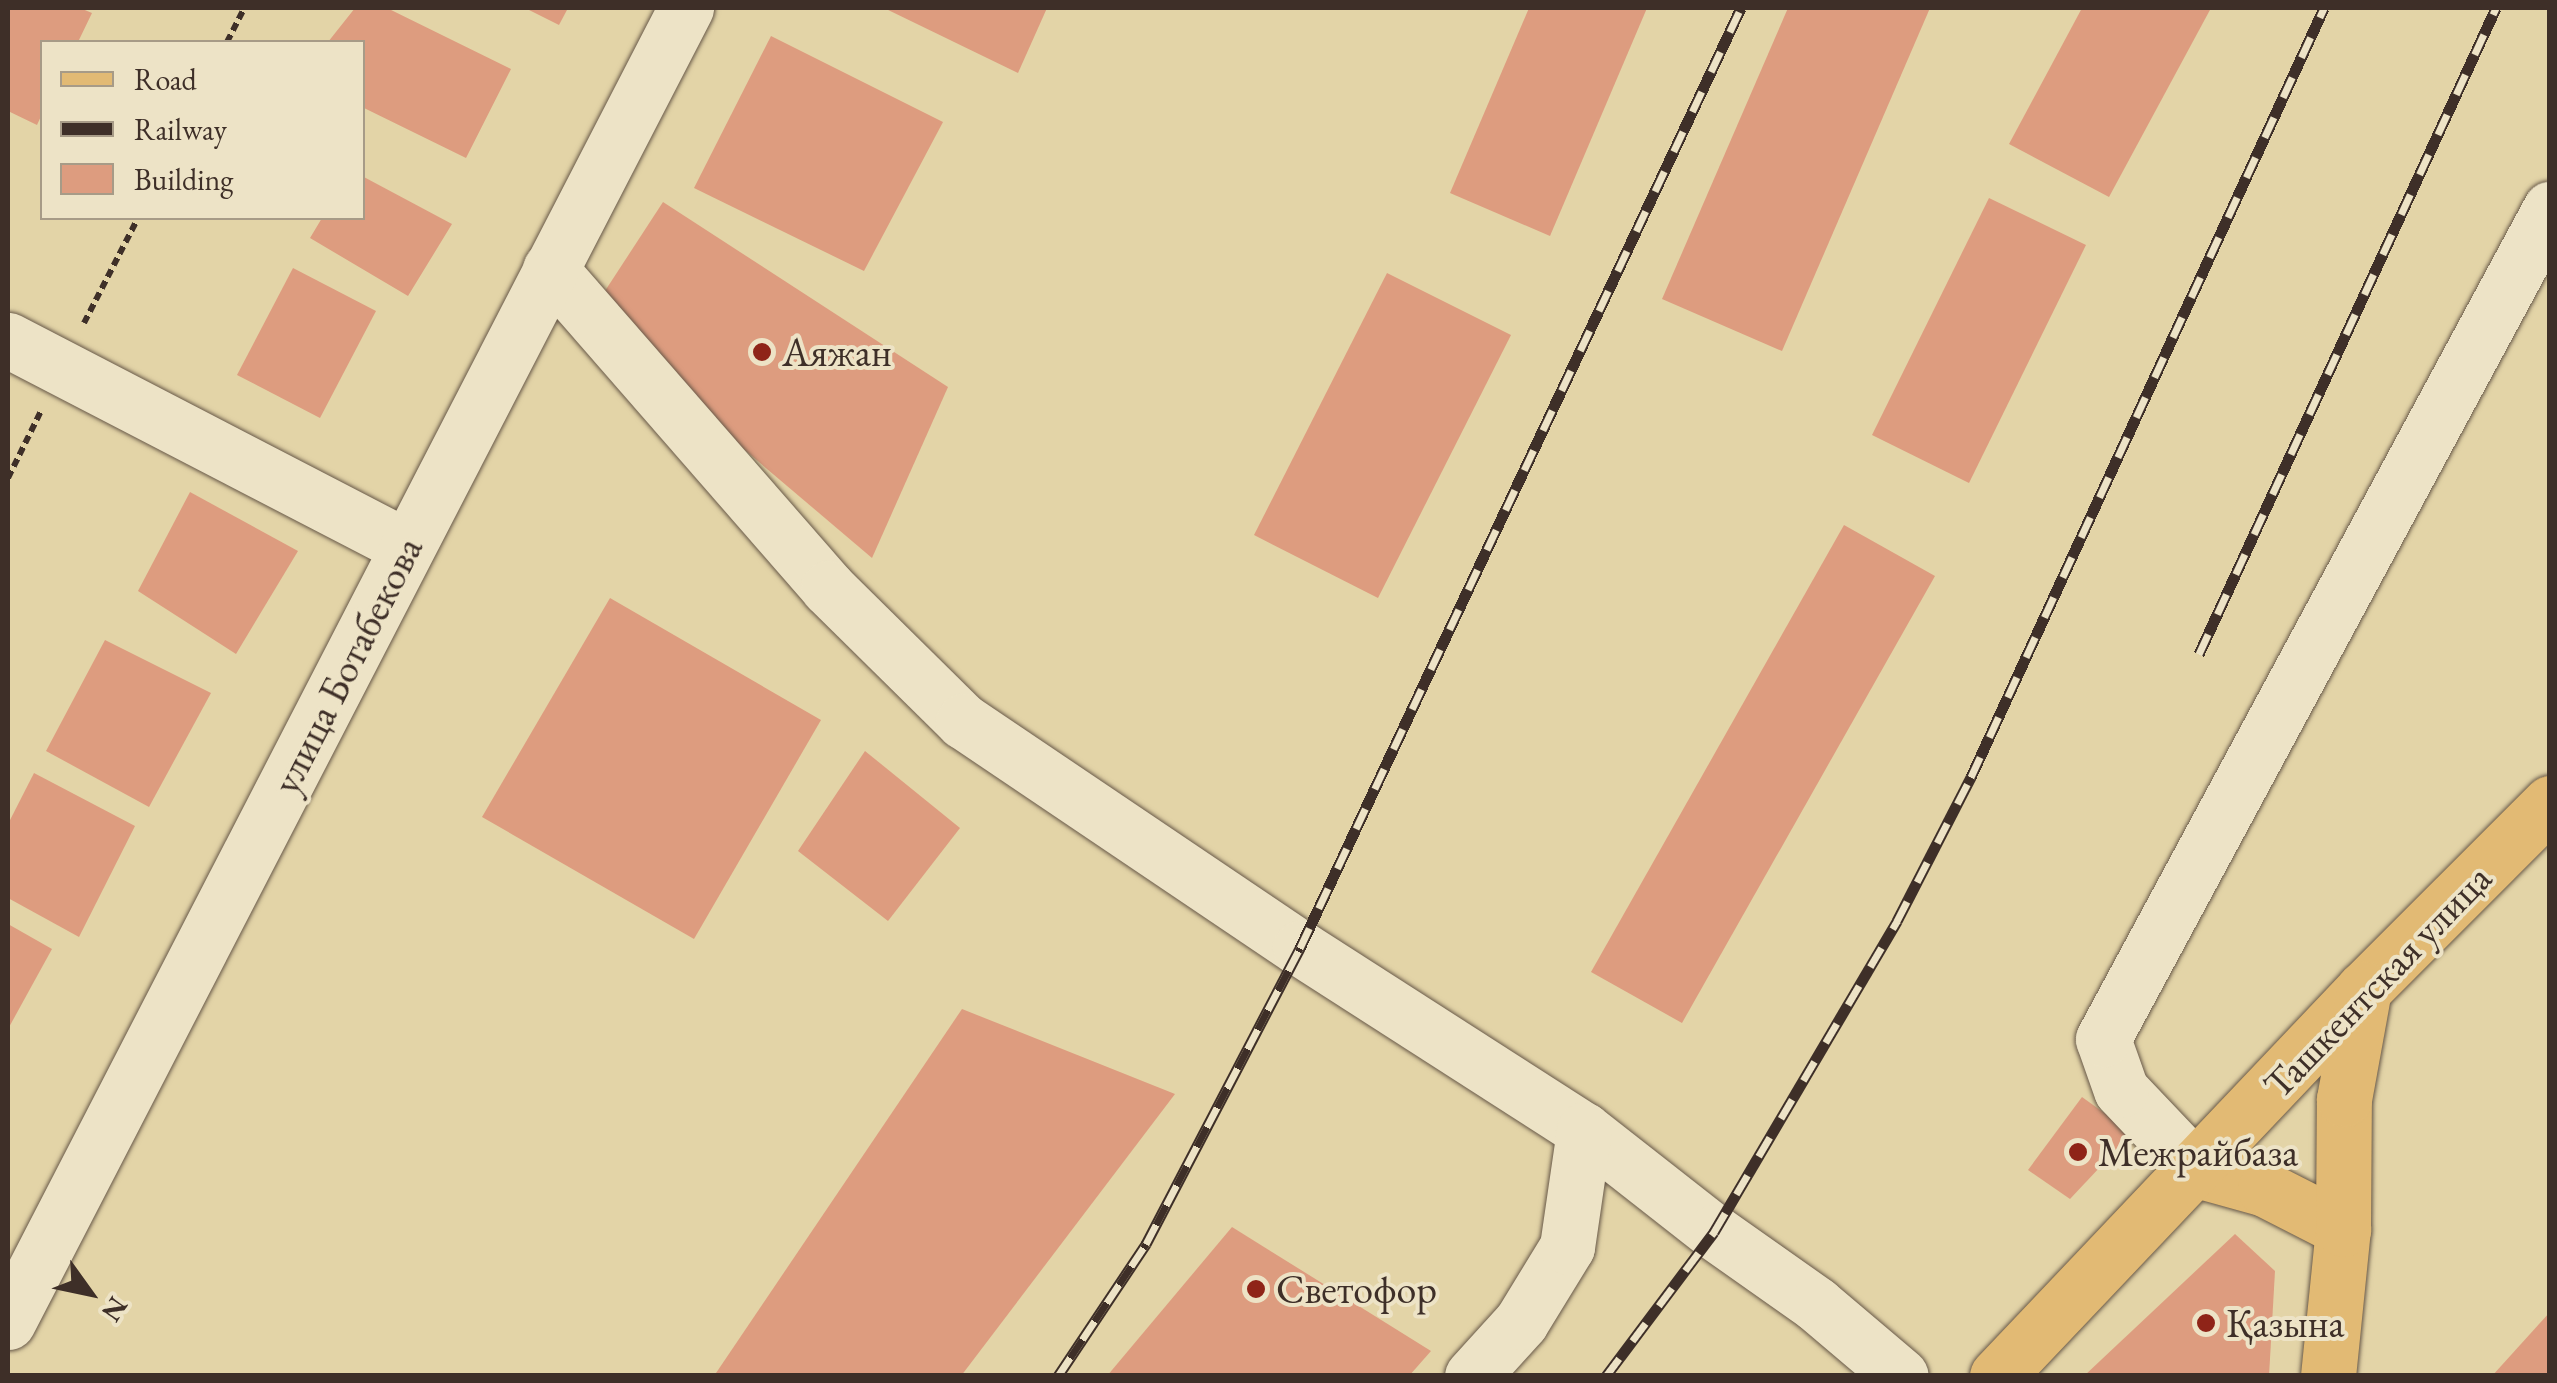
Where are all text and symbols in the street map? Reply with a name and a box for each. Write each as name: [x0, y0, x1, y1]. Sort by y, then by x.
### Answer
legend: [40, 40, 365, 220]
text: Road: [134, 60, 197, 99]
text: Railway: [134, 110, 227, 149]
text: Building: [134, 160, 233, 199]
place label: Аяжан: [782, 328, 892, 376]
marker: Аяжан: [751, 341, 773, 363]
street label: улица Ботабекова: [262, 528, 432, 802]
street label: Ташкентская улица: [2253, 854, 2501, 1108]
place label: Межрайбаза: [2098, 1128, 2298, 1176]
marker: Межрайбаза: [2067, 1141, 2089, 1163]
north arrow: [40, 1243, 140, 1343]
place label: Светофор: [1276, 1265, 1437, 1313]
marker: Светофор: [1245, 1278, 1267, 1300]
text: N: [94, 1290, 136, 1329]
place label: Қазына: [2226, 1299, 2345, 1347]
marker: Қазына: [2195, 1312, 2217, 1334]

